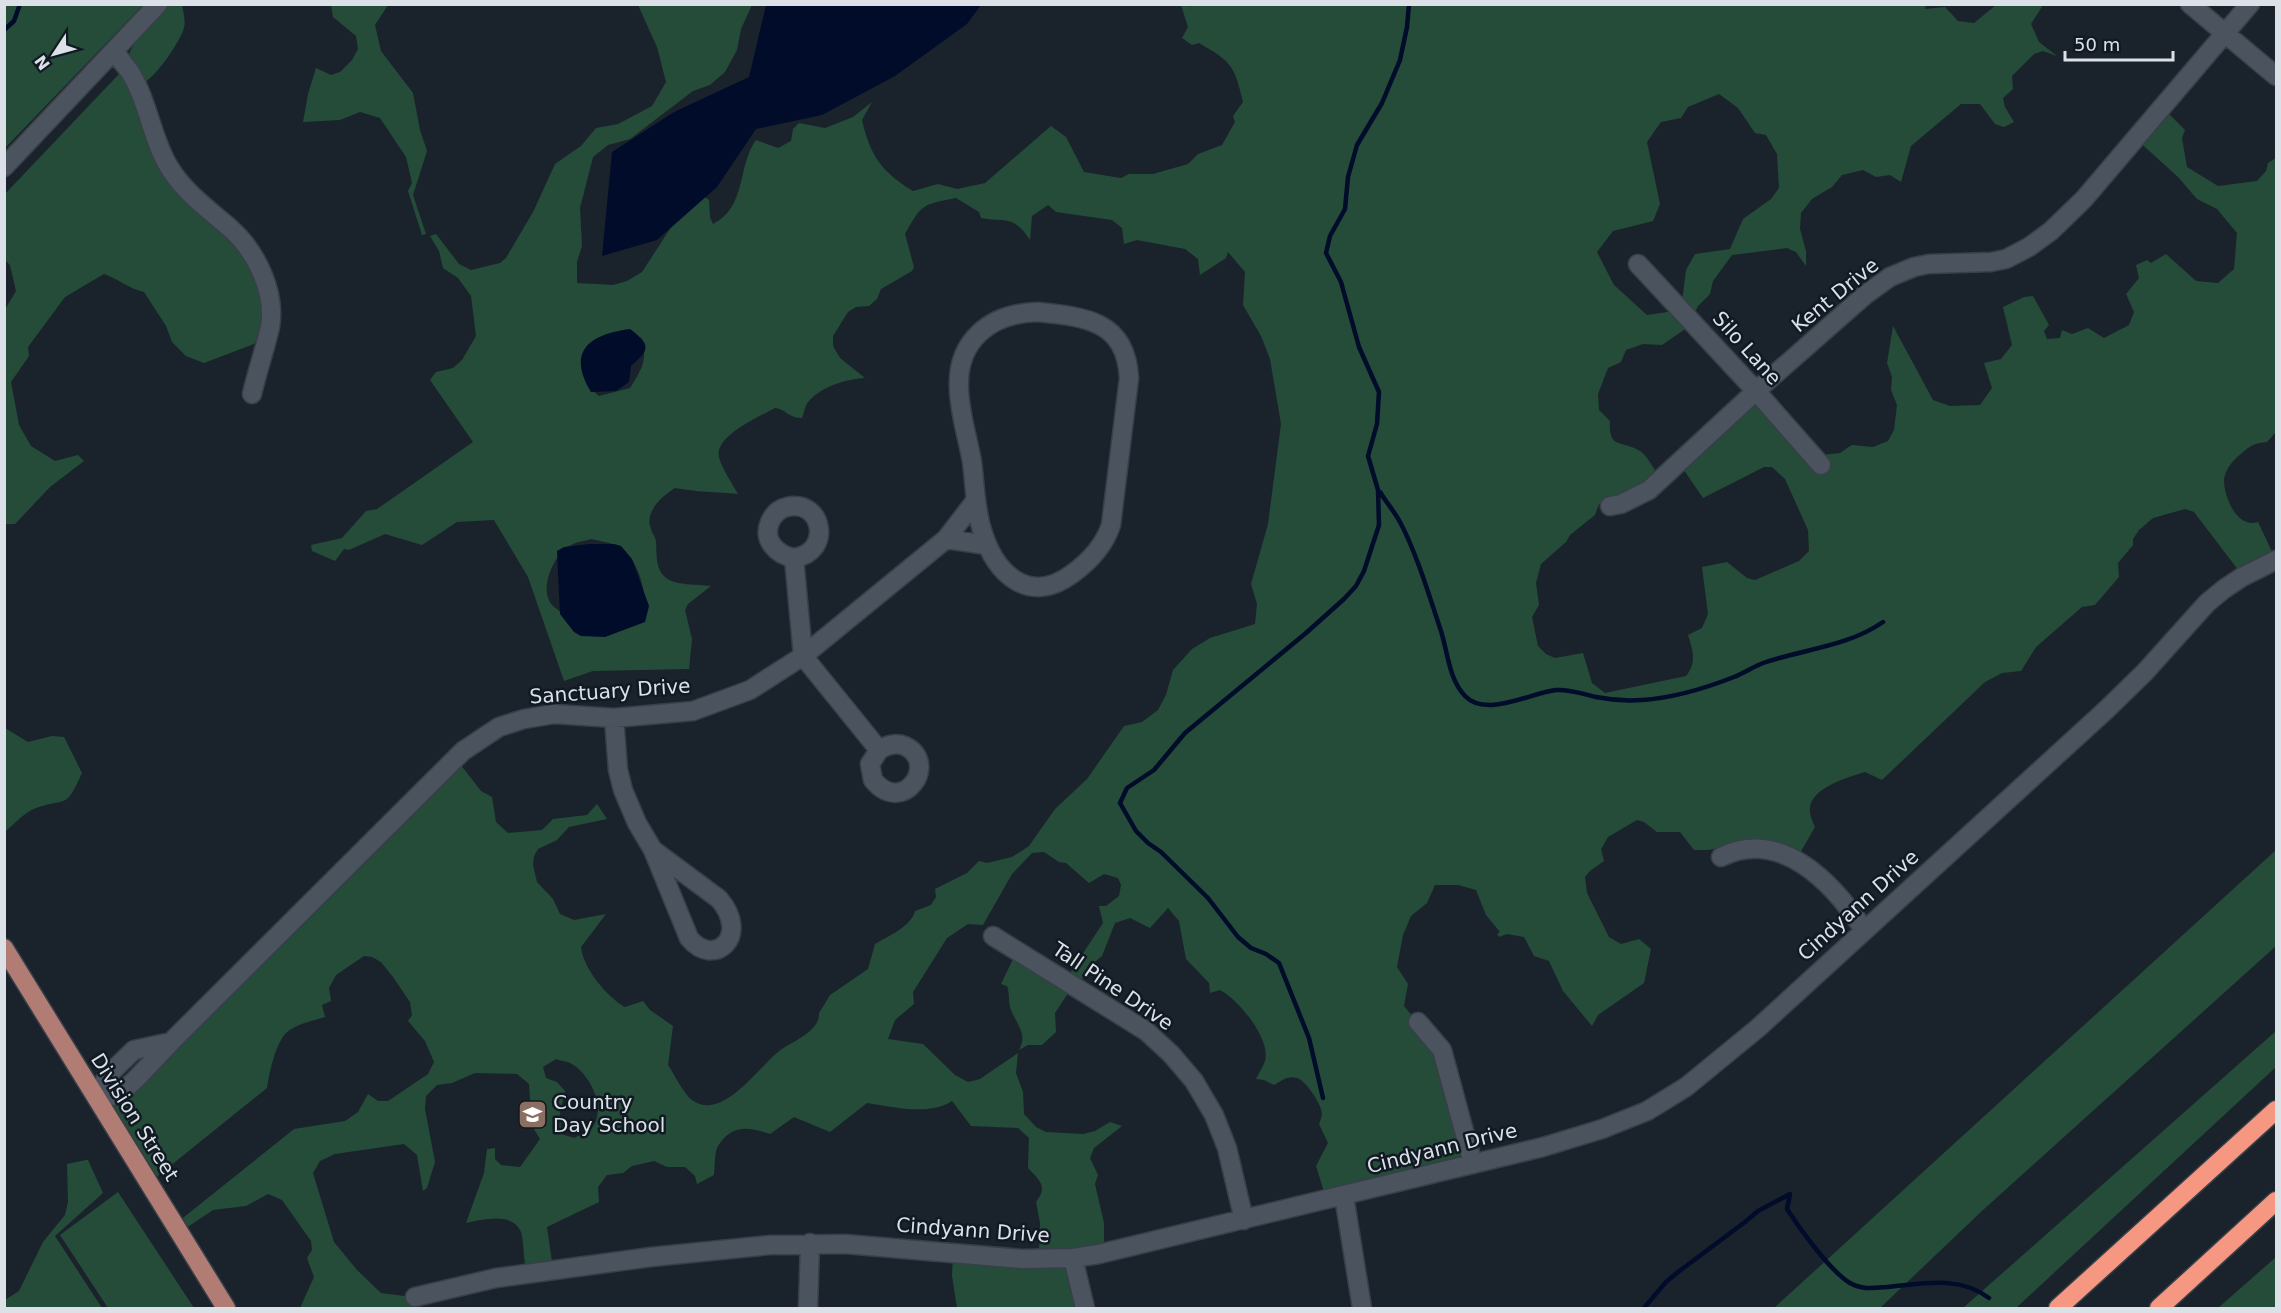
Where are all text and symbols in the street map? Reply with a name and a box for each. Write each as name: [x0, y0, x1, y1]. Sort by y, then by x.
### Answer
north arrow: [24, 24, 84, 84]
scale bar: [2065, 24, 2173, 62]
text: 50 m: [2074, 34, 2120, 55]
text: N: [31, 52, 54, 74]
street label: Kent Drive: [1787, 253, 1883, 337]
street label: Silo Lane: [1708, 306, 1786, 390]
street label: Sanctuary Drive: [529, 673, 691, 709]
street label: Cindyann Drive: [1793, 845, 1923, 965]
street label: Tall Pine Drive: [1047, 936, 1178, 1035]
street label: Division Street: [86, 1049, 184, 1186]
place label: Country Day School: [553, 1090, 665, 1137]
school or university icon: Country Day School: [516, 1098, 548, 1130]
street label: Cindyann Drive: [1364, 1118, 1520, 1178]
street label: Cindyann Drive: [895, 1213, 1051, 1247]

